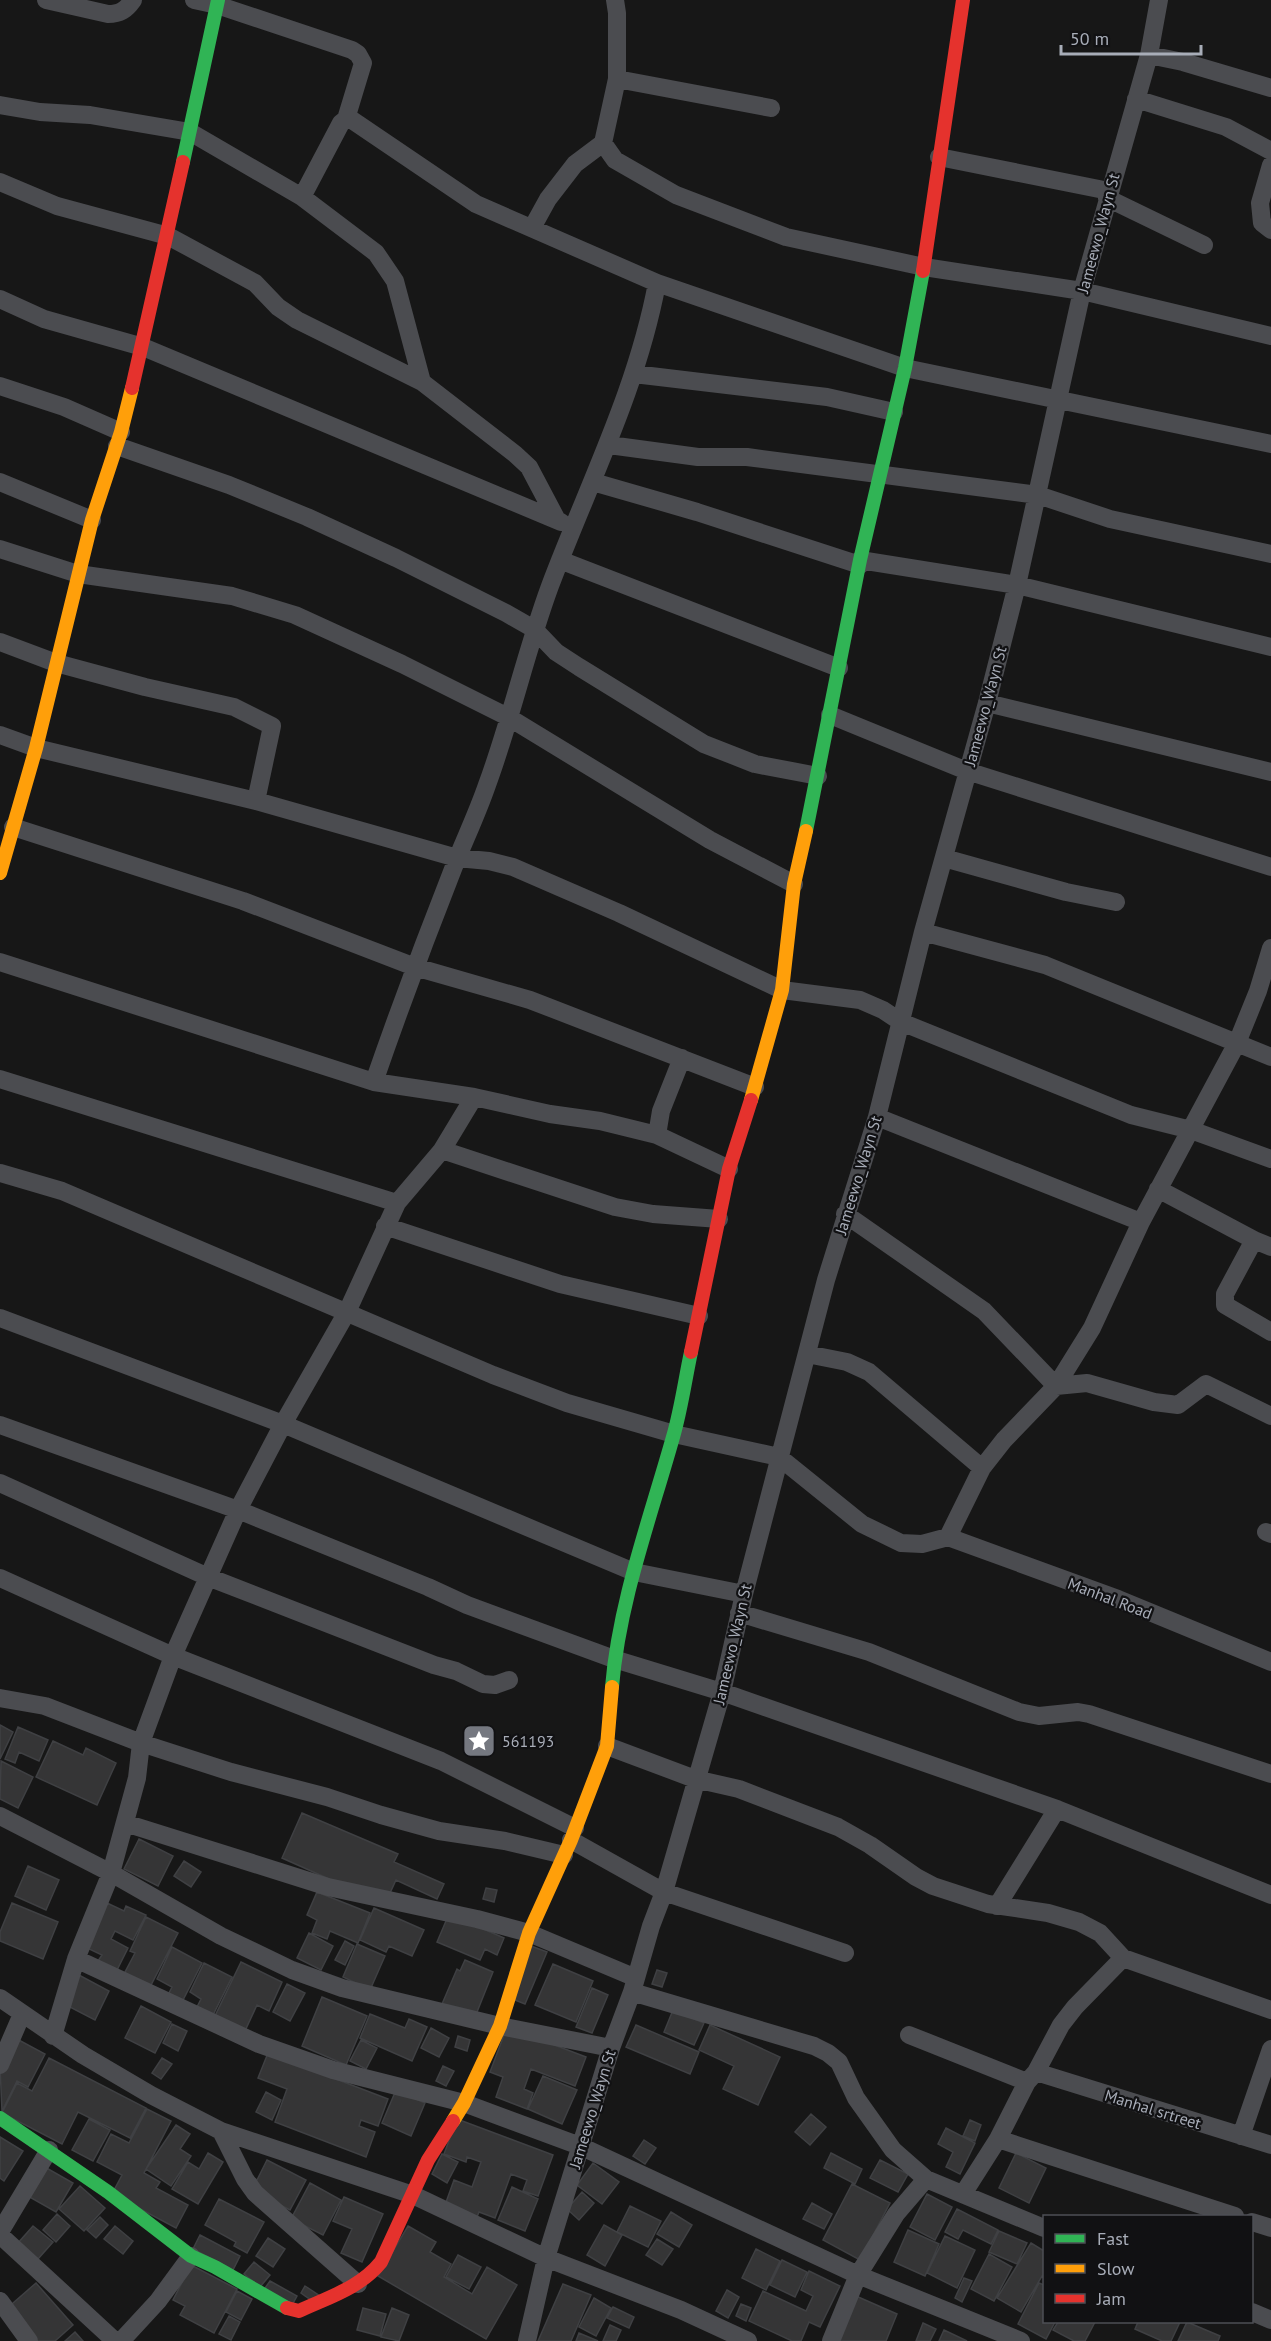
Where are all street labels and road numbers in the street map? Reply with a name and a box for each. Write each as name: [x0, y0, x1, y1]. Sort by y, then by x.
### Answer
street label: Jameewo_Wayn St: [1072, 170, 1124, 296]
street label: Jameewo_Wayn St: [959, 643, 1011, 769]
street label: Jameewo_Wayn St: [830, 1113, 886, 1238]
street label: Manhal Road: [1065, 1573, 1155, 1623]
street label: Jameewo_Wayn St: [708, 1581, 756, 1707]
street label: Jameewo_Wayn St: [564, 2047, 620, 2172]
street label: Manhal srtreet: [1102, 2085, 1204, 2133]

